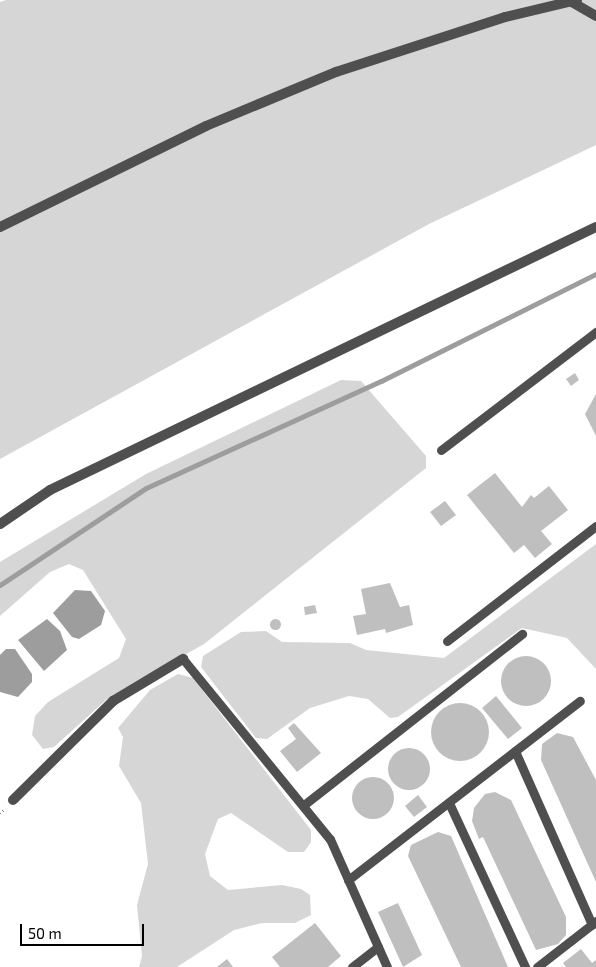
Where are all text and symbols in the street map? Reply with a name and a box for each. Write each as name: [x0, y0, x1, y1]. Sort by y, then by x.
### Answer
scale bar: [22, 914, 146, 946]
text: 50 m: [28, 924, 62, 942]

